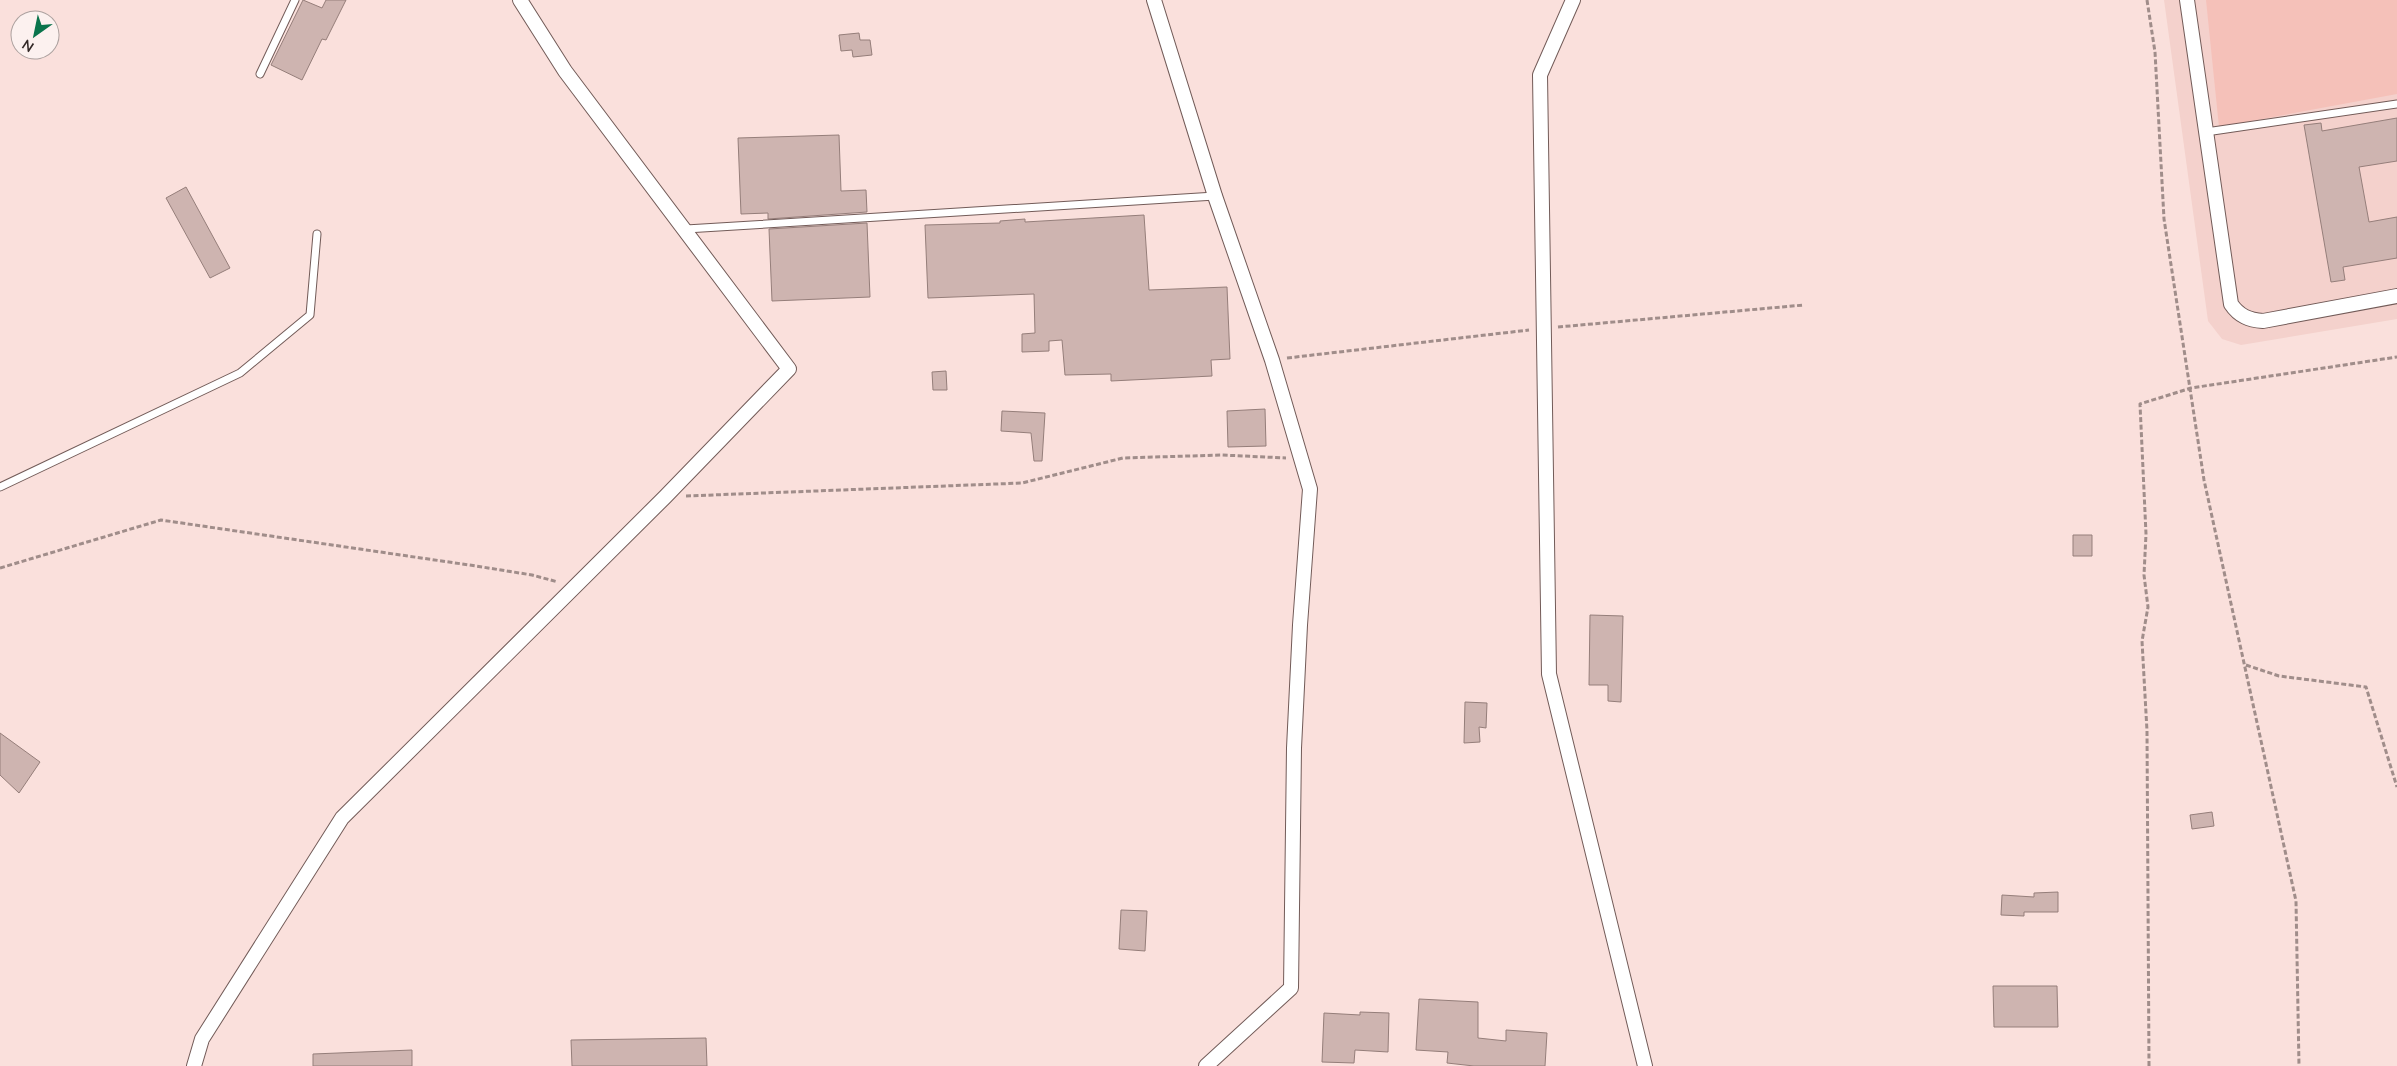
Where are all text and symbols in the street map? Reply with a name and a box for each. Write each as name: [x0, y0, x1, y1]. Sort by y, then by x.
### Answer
north arrow: [10, 10, 60, 60]
text: N: [19, 35, 38, 56]

